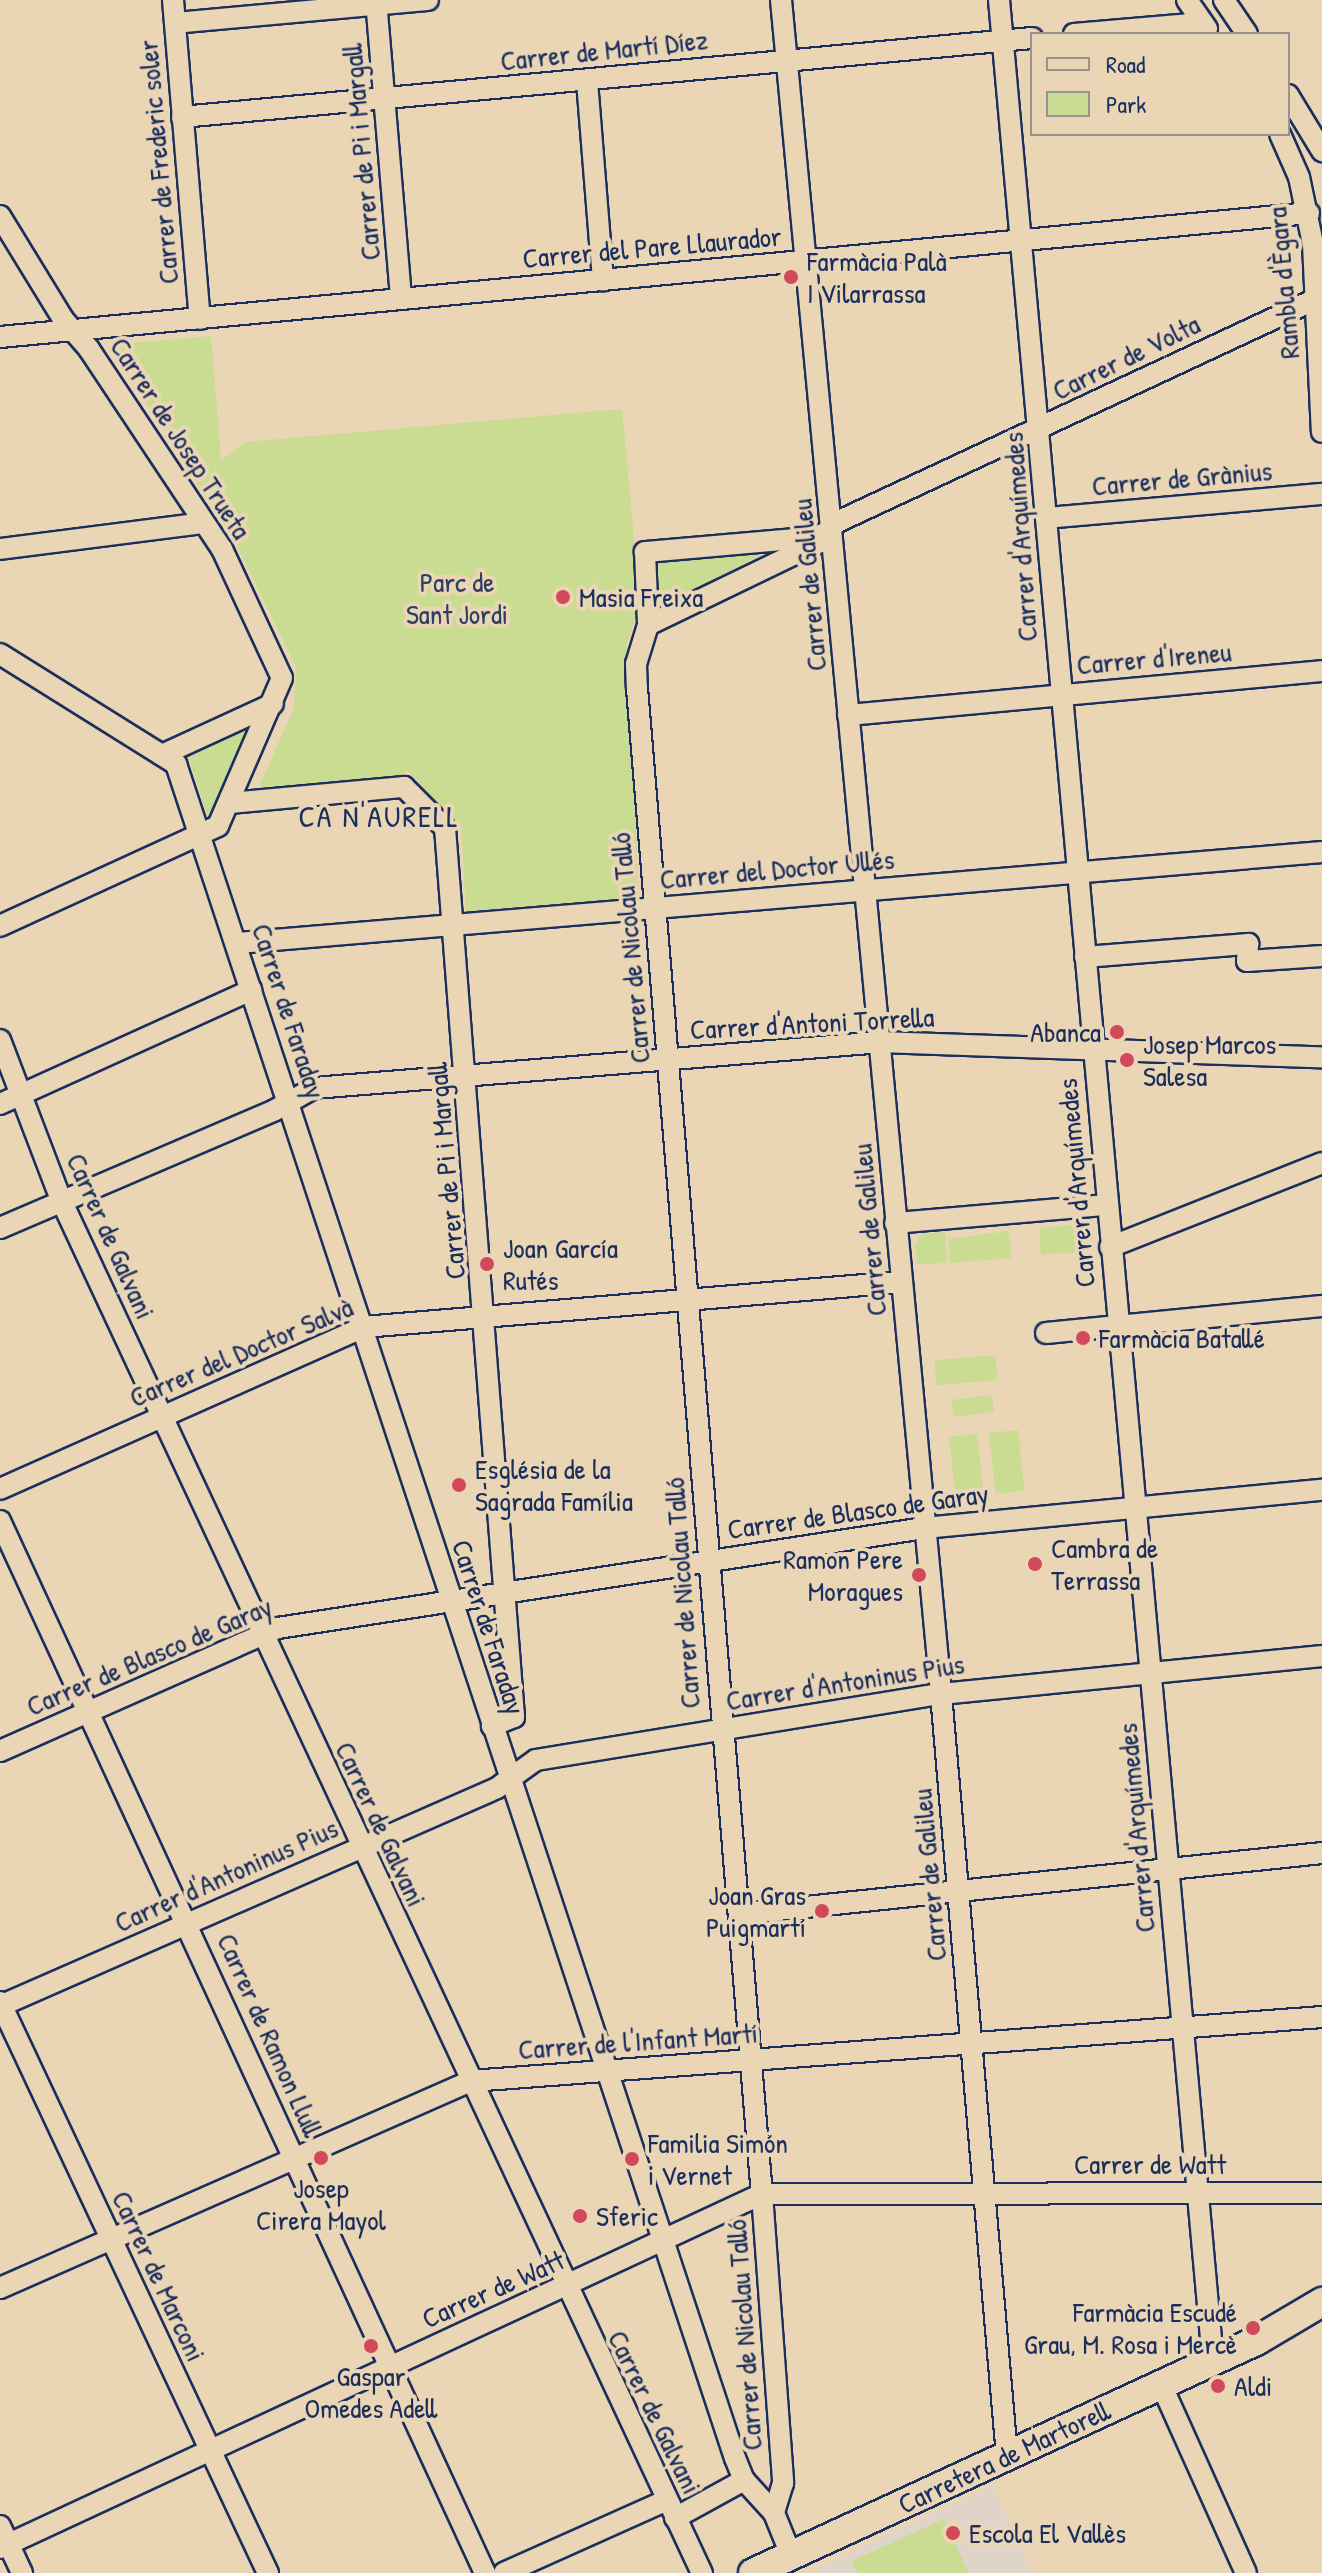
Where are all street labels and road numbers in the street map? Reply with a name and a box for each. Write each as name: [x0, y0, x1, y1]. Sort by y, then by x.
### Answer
street label: Carrer de Martí Díez: [499, 22, 709, 78]
street label: Carrer de Frederic soler: [131, 38, 185, 286]
street label: Carrer de Pi i Margall: [335, 42, 387, 262]
street label: Rambla d'Ègara: [1260, 206, 1306, 360]
street label: Carrer del Pare Llaurador: [521, 219, 783, 275]
street label: Carrer de Volta: [1047, 307, 1205, 407]
street label: Carrer de Josep Trueta: [103, 331, 259, 545]
street label: Carrer d'Arquímedes: [996, 431, 1044, 643]
street label: Carrer de Grànius: [1090, 453, 1274, 503]
street label: Carrer de Galileu: [785, 498, 833, 672]
street label: Carrer d'Ireneu: [1075, 634, 1233, 682]
street label: Carrer de Nicolau Talló: [603, 831, 657, 1065]
street label: Carrer del Doctor Ullés: [658, 842, 896, 896]
street label: Carrer de Faraday: [245, 919, 333, 1103]
street label: Carrer d'Antoni Torrella: [689, 1000, 935, 1046]
street label: Carrer de Pi i Margall: [420, 1061, 472, 1281]
street label: Carrer d'Arquímedes: [1050, 1077, 1102, 1289]
street label: Carrer de Galileu: [845, 1143, 893, 1317]
street label: Carrer de Galvani: [60, 1148, 162, 1324]
street label: Carrer del Doctor Salvà: [124, 1290, 358, 1414]
street label: Carrer de Nicolau Talló: [657, 1476, 707, 1710]
street label: Carrer de Blasco de Garay: [725, 1476, 991, 1546]
street label: Carrer de Faraday: [445, 1535, 533, 1719]
street label: Carrer de Blasco de Garay: [21, 1589, 277, 1723]
street label: Carrer d'Antoninus Pius: [723, 1647, 967, 1717]
street label: Carrer d'Arquímedes: [1110, 1722, 1162, 1934]
street label: Carrer de Galvani: [328, 1736, 434, 1912]
street label: Carrer de Galileu: [905, 1788, 953, 1962]
street label: Carrer d'Antoninus Pius: [109, 1811, 343, 1939]
street label: Carrer de Ramon Llull: [210, 1928, 330, 2142]
street label: Carrer de l'Infant Martí: [517, 2016, 759, 2066]
street label: Carrer de Watt: [1074, 2147, 1226, 2181]
street label: Carrer de Marconi: [105, 2185, 213, 2367]
street label: Carrer de Nicolau Talló: [719, 2218, 769, 2452]
street label: Carrer de Watt: [417, 2243, 569, 2335]
street label: Carrer de Galvani: [601, 2325, 709, 2499]
street label: Carretera de Martorell: [893, 2393, 1115, 2521]

